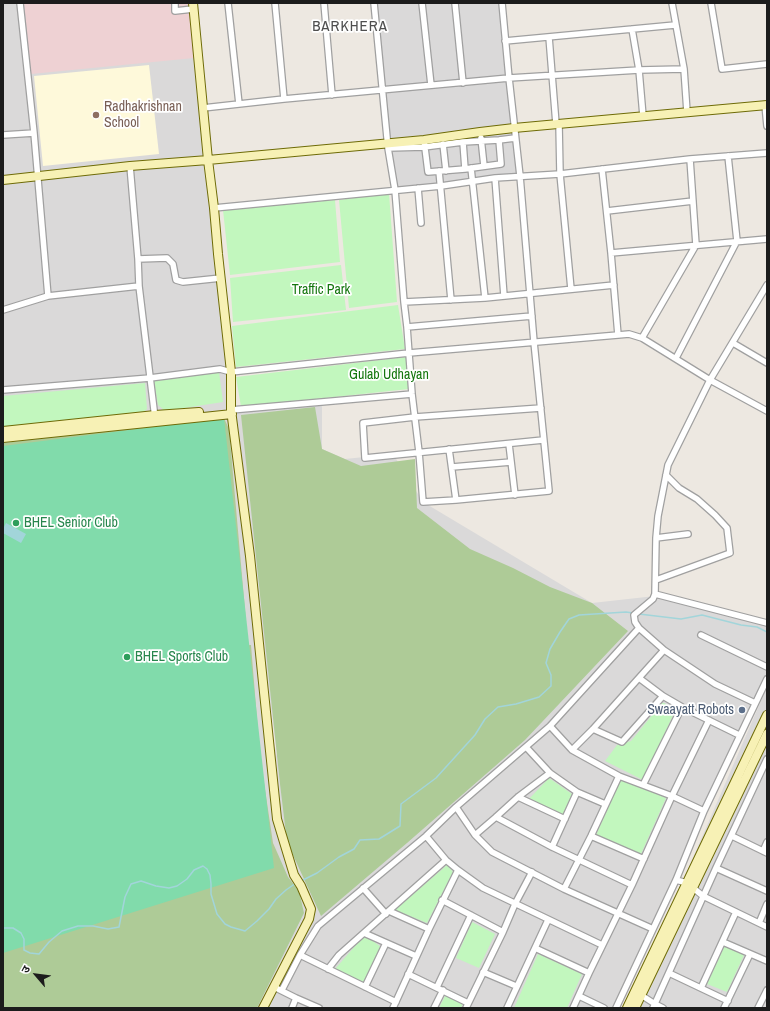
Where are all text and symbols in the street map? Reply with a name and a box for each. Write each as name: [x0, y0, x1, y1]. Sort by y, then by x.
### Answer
district label: BARKHERA: [312, 18, 388, 36]
place label: Radhakrishnan School: [104, 99, 182, 132]
marker: Radhakrishnan School: [91, 110, 101, 120]
park label: Traffic Park: [292, 282, 350, 298]
park label: Gulab Udhayan: [349, 367, 429, 383]
place label: BHEL Senior Club: [24, 515, 118, 531]
marker: BHEL Senior Club: [11, 518, 21, 528]
place label: BHEL Sports Club: [135, 649, 228, 665]
marker: BHEL Sports Club: [122, 652, 132, 662]
place label: Swaayatt Robots: [647, 702, 734, 718]
marker: Swaayatt Robots: [737, 705, 747, 715]
north arrow: [16, 955, 56, 995]
text: उ: [18, 963, 33, 975]

